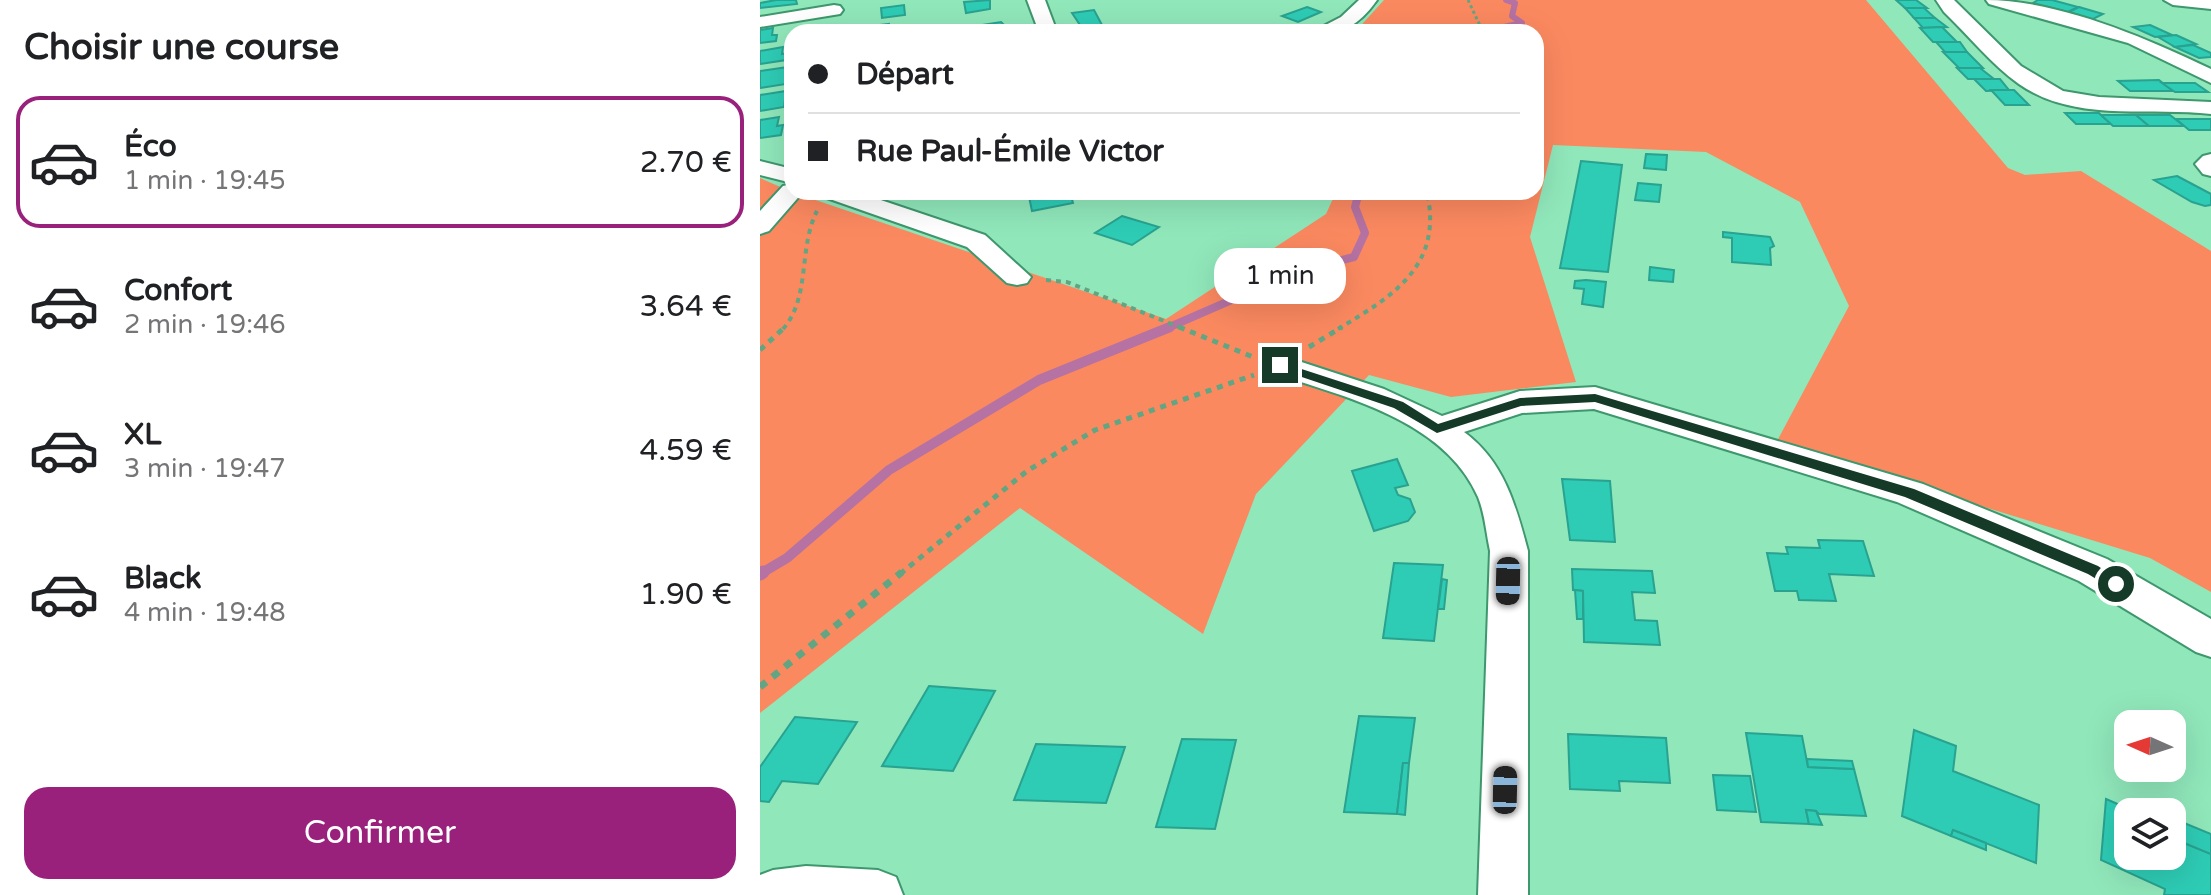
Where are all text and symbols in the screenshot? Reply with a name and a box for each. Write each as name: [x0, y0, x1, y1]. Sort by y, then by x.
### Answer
text: Choisir une course: [24, 26, 339, 69]
text: Départ: [856, 56, 954, 93]
icon: car: [28, 126, 100, 198]
text: Éco: [124, 128, 177, 165]
text: Rue Paul-Émile Victor: [856, 133, 1164, 170]
text: 2.70 €: [640, 144, 732, 181]
text: 1 min · 19:45: [124, 165, 286, 196]
callout: 1 min: [1214, 249, 1346, 305]
text: 1 min: [1245, 260, 1315, 291]
icon: car: [28, 270, 100, 342]
text: Confort: [124, 272, 232, 309]
text: 3.64 €: [639, 288, 732, 325]
text: 2 min · 19:46: [124, 309, 286, 340]
route end: [1262, 347, 1298, 383]
icon: car: [28, 414, 100, 486]
text: XL: [124, 416, 161, 453]
text: 4.59 €: [639, 432, 732, 469]
text: 3 min · 19:47: [124, 453, 286, 484]
car: [1496, 557, 1520, 605]
icon: car: [28, 558, 100, 630]
text: Black: [124, 560, 201, 597]
route start: [2098, 566, 2134, 602]
text: 1.90 €: [639, 576, 732, 613]
text: 4 min · 19:48: [124, 597, 286, 628]
north arrow: [2114, 710, 2186, 782]
map controls: [2114, 710, 2186, 870]
car: [1493, 766, 1517, 814]
button: Confirmer: [24, 787, 736, 879]
button: layers: [2114, 798, 2186, 870]

